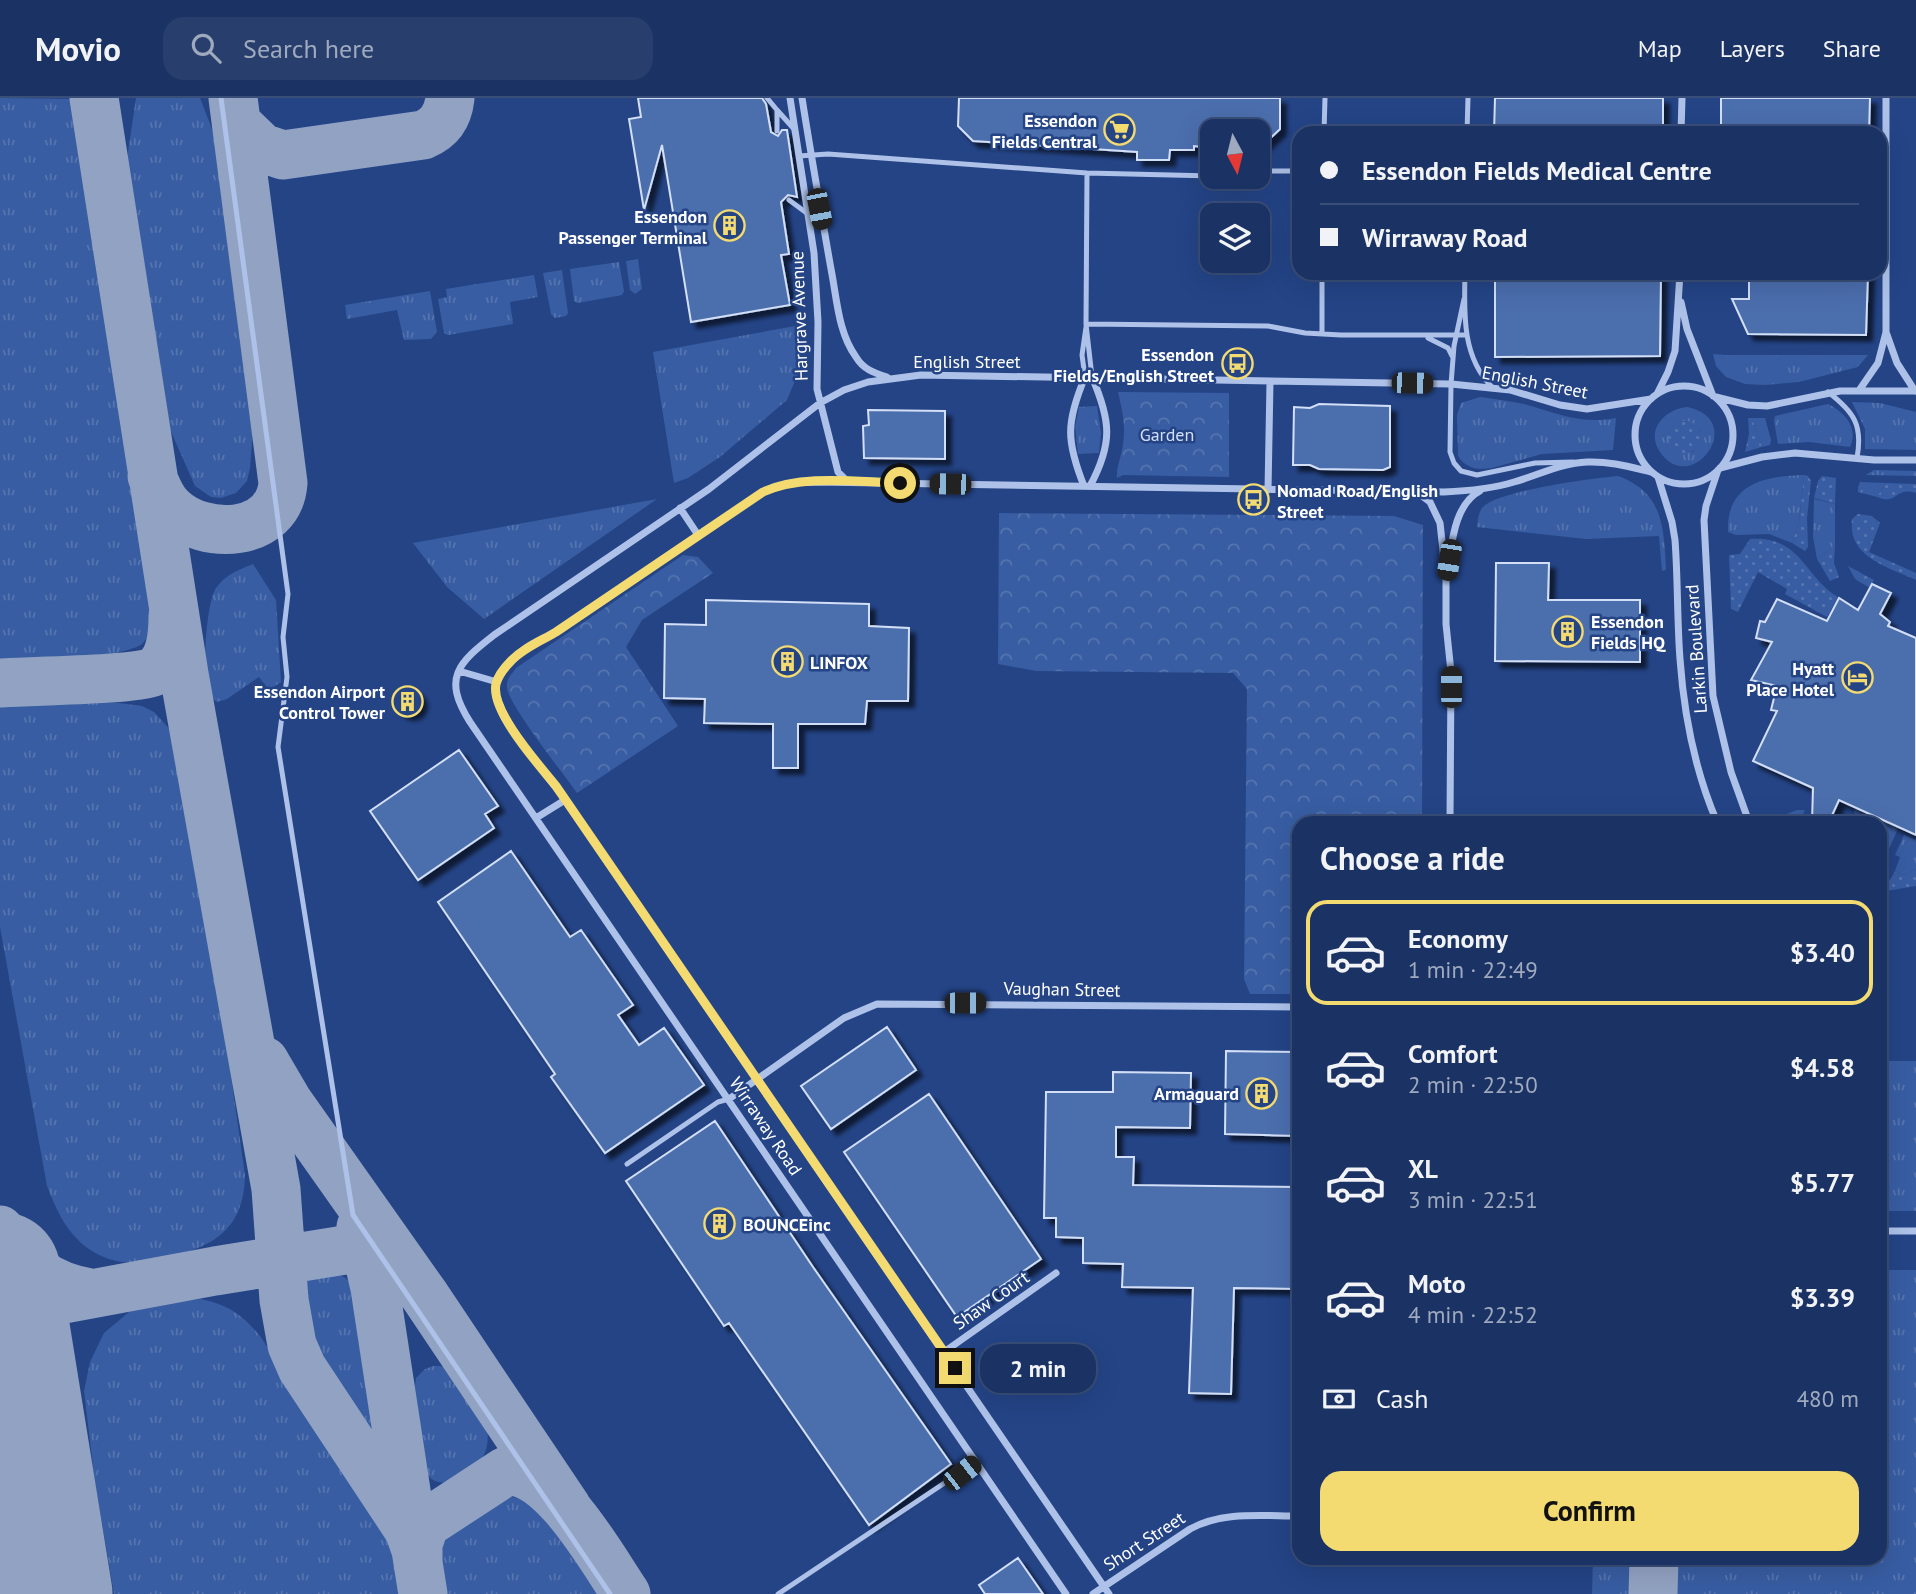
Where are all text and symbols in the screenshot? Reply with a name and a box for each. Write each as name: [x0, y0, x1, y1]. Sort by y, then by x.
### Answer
search box: [163, 17, 653, 80]
text: Movio: [35, 27, 121, 70]
icon: search: [187, 29, 225, 67]
text: Search here: [243, 32, 374, 65]
text: Map: [1638, 33, 1682, 64]
text: Layers: [1720, 33, 1785, 64]
text: Share: [1823, 33, 1881, 64]
place label: Essendon Fields Central: [992, 109, 1098, 153]
supermarket icon: Essendon Fields Central: [1103, 113, 1137, 147]
north arrow: [1200, 119, 1270, 189]
map controls: [1200, 119, 1270, 273]
text: Essendon Fields Medical Centre: [1362, 154, 1712, 187]
car: [805, 186, 834, 232]
button: layers: [1200, 203, 1270, 273]
place label: Essendon Passenger Terminal: [558, 205, 708, 249]
building icon: Essendon Passenger Terminal: [713, 209, 747, 243]
text: Wirraway Road: [1362, 221, 1528, 254]
street label: Hargrave Avenue: [785, 251, 813, 381]
place label: Essendon Fields/English Street: [1053, 343, 1215, 387]
bus stop icon: Essendon Fields/English Street: [1220, 347, 1254, 381]
street label: English Street: [913, 350, 1021, 373]
street label: English Street: [1480, 360, 1590, 404]
car: [1391, 372, 1434, 394]
park label: Garden: [1140, 423, 1194, 446]
route start: [884, 467, 916, 499]
car: [929, 473, 972, 495]
place label: Nomad Road/English Street: [1277, 479, 1438, 523]
bus stop icon: Nomad Road/English Street: [1237, 483, 1271, 517]
car: [1436, 538, 1463, 582]
street label: Larkin Boulevard: [1680, 584, 1712, 714]
place label: Essendon Fields HQ: [1591, 610, 1666, 654]
building icon: Essendon Fields HQ: [1551, 614, 1585, 648]
building icon: LINFOX: [770, 645, 804, 679]
place label: LINFOX: [810, 651, 868, 674]
place label: Hyatt Place Hotel: [1746, 657, 1835, 701]
hotel icon: Hyatt Place Hotel: [1840, 661, 1874, 695]
car: [1441, 666, 1462, 708]
place label: Essendon Airport Control Tower: [254, 680, 386, 724]
building icon: Essendon Airport Control Tower: [391, 684, 425, 718]
text: Choose a ride: [1320, 837, 1505, 879]
icon: car: [1324, 921, 1387, 984]
text: Economy: [1408, 922, 1508, 955]
text: $3.40: [1790, 936, 1855, 969]
text: 1 min · 22:49: [1408, 955, 1538, 984]
street label: Vaughan Street: [1002, 976, 1121, 1002]
car: [945, 993, 987, 1014]
icon: car: [1324, 1036, 1387, 1099]
text: Comfort: [1408, 1037, 1498, 1070]
text: $4.58: [1790, 1051, 1855, 1084]
text: 2 min · 22:50: [1408, 1070, 1538, 1099]
street label: Wirraway Road: [725, 1072, 807, 1180]
building icon: Armaguard: [1245, 1076, 1279, 1110]
place label: Armaguard: [1154, 1082, 1239, 1105]
icon: car: [1324, 1151, 1387, 1214]
text: XL: [1408, 1152, 1438, 1185]
text: $5.77: [1790, 1166, 1855, 1199]
text: 3 min · 22:51: [1408, 1185, 1538, 1214]
building icon: BOUNCEinc: [703, 1207, 737, 1241]
place label: BOUNCEinc: [743, 1213, 831, 1236]
street label: Shaw Court: [948, 1265, 1034, 1335]
icon: car: [1324, 1266, 1387, 1329]
text: Moto: [1408, 1267, 1466, 1300]
text: $3.39: [1790, 1281, 1855, 1314]
text: 4 min · 22:52: [1408, 1300, 1538, 1329]
callout: 2 min: [979, 1344, 1095, 1392]
route end: [939, 1352, 971, 1384]
text: 2 min: [1010, 1354, 1066, 1383]
icon: cash: [1320, 1380, 1358, 1418]
text: Cash: [1376, 1382, 1428, 1415]
text: 480 m: [1797, 1384, 1859, 1413]
car: [939, 1452, 986, 1494]
button: Confirm: [1320, 1471, 1859, 1551]
street label: Short Street: [1099, 1506, 1189, 1576]

